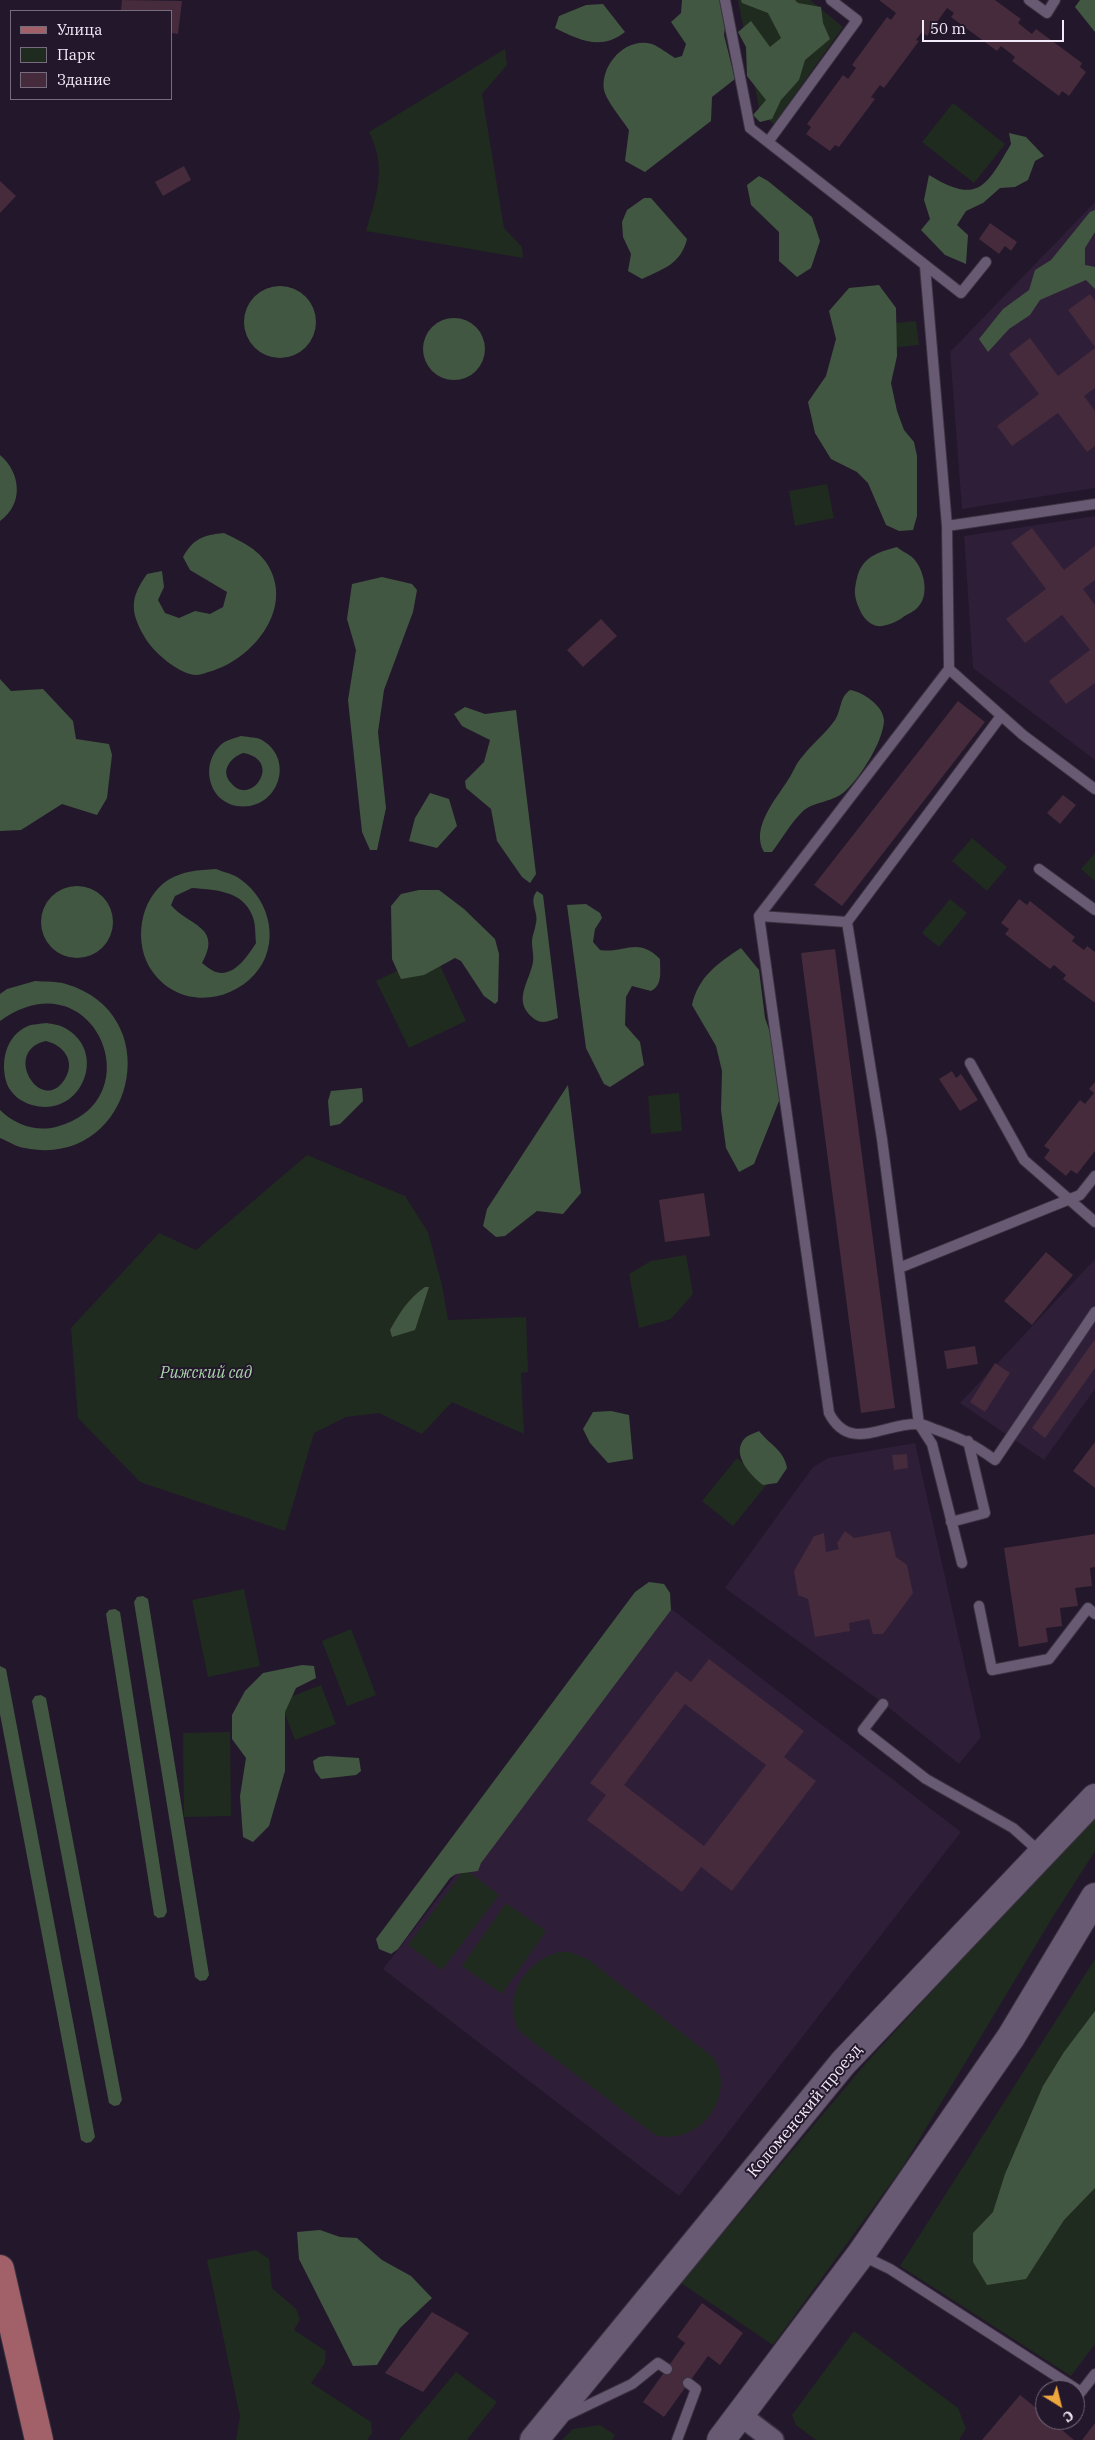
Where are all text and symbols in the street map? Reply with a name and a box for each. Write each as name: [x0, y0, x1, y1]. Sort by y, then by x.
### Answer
legend: [10, 10, 172, 100]
scale bar: [925, 10, 1068, 42]
text: 50 m: [930, 19, 966, 38]
text: Улица: [57, 20, 102, 39]
text: Парк: [57, 45, 95, 64]
text: Здание: [57, 70, 111, 89]
park label: Рижский сад: [160, 1363, 252, 1383]
street label: Коломенский проезд: [744, 2041, 866, 2181]
north arrow: [1035, 2380, 1085, 2430]
text: С: [1059, 2406, 1077, 2426]

